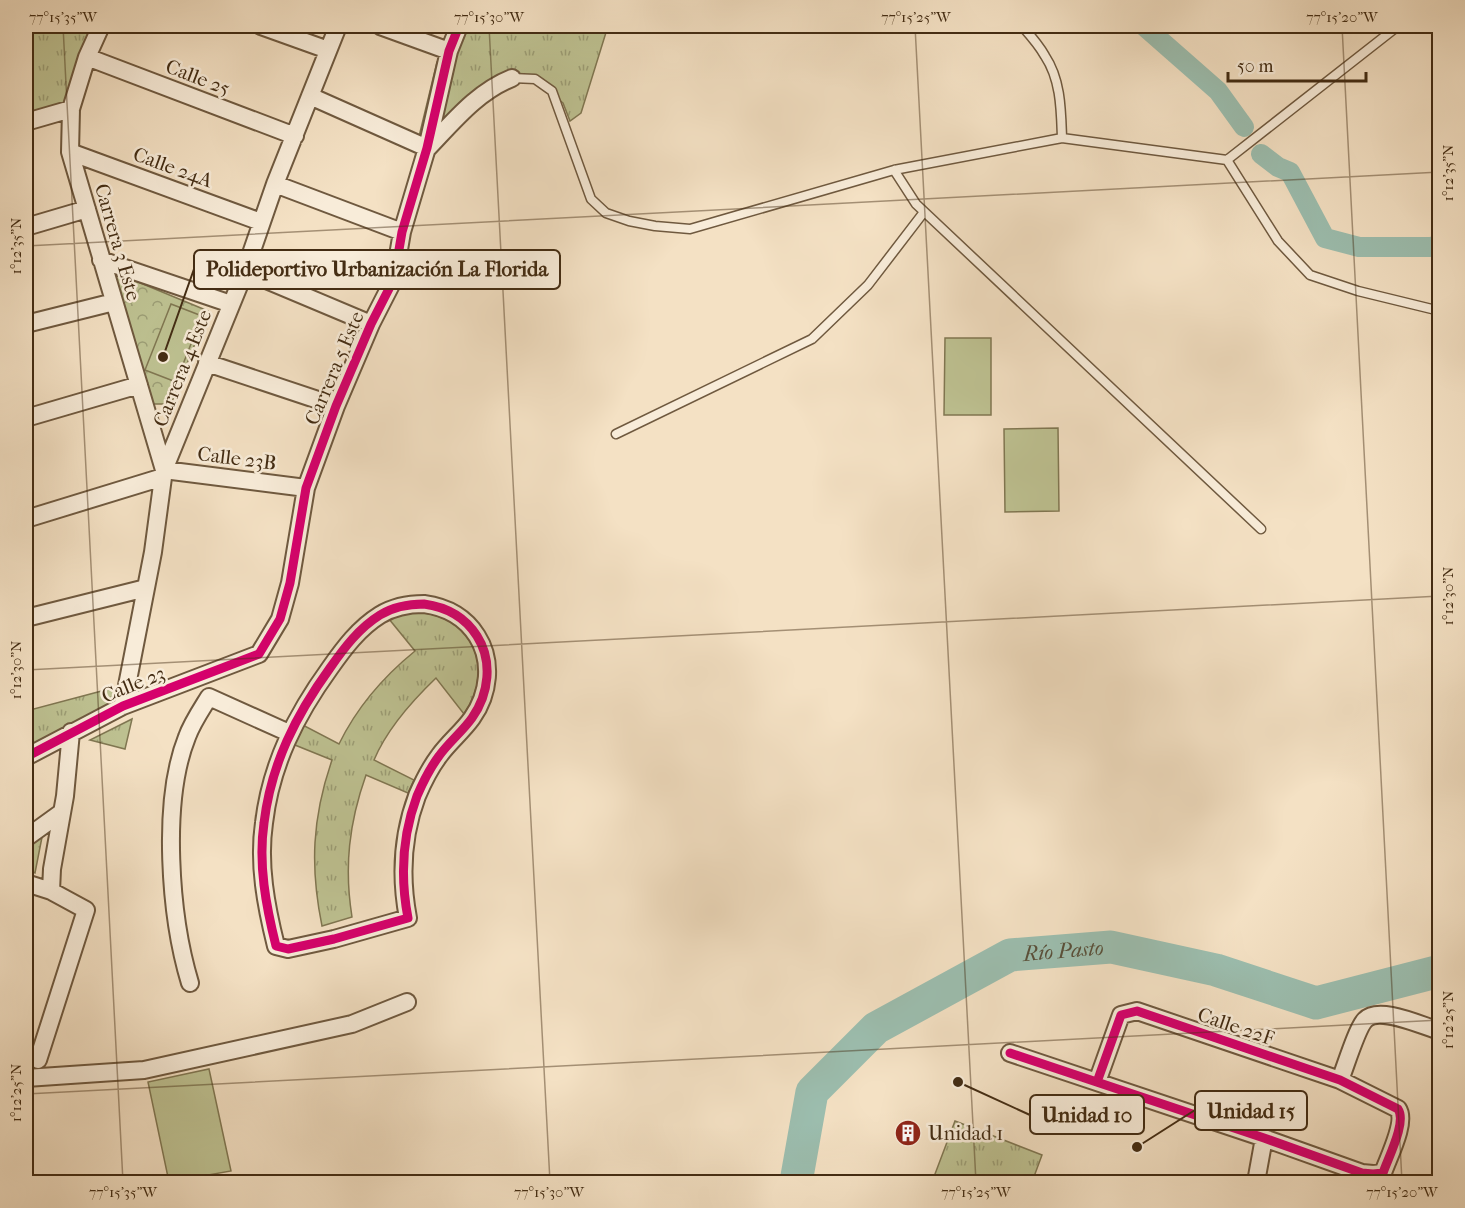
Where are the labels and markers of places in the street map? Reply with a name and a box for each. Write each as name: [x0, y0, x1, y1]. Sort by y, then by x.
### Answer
callout: Polideportivo Urbanización La Florida: [194, 250, 560, 289]
callout: Unidad 15: [1195, 1091, 1307, 1130]
callout: Unidad 10: [1030, 1095, 1144, 1134]
building icon: Unidad 1: [893, 1118, 923, 1148]
place label: Unidad 1: [928, 1122, 1003, 1145]

